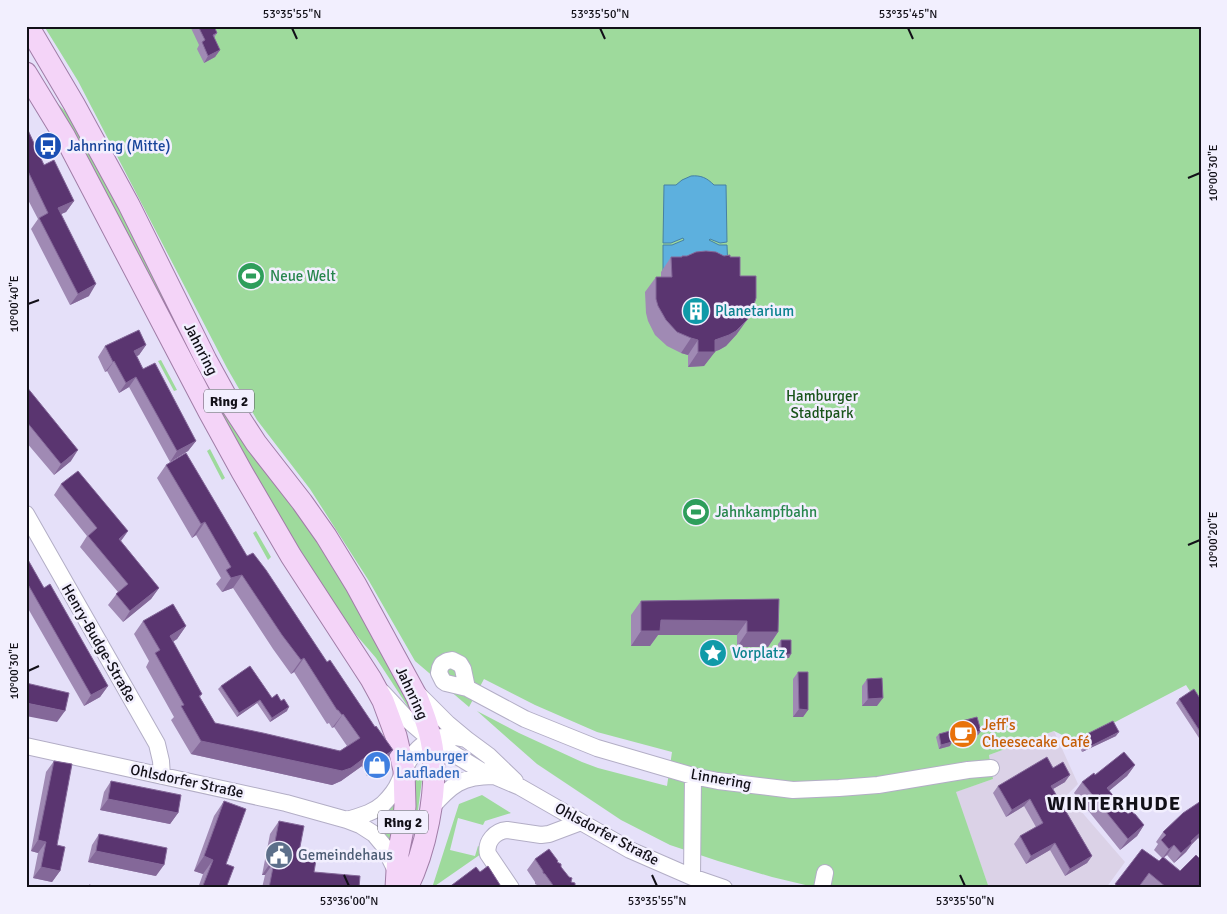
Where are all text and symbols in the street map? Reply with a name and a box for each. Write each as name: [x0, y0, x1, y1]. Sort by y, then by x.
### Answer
text: 53°35'55"N: [263, 7, 321, 22]
text: 53°35'50"N: [571, 7, 629, 22]
text: 53°35'45"N: [879, 7, 937, 22]
bus stop icon: Jahnring (Mitte): [33, 131, 63, 161]
place label: Jahnring (Mitte): [67, 137, 170, 155]
text: 10°00'30"E: [1206, 144, 1221, 202]
sports icon: Neue Welt: [236, 261, 266, 291]
place label: Neue Welt: [270, 267, 336, 285]
text: 10°00'40"E: [7, 275, 22, 333]
building icon: Planetarium: [681, 296, 711, 326]
place label: Planetarium: [715, 302, 794, 320]
street label: Jahnring: [180, 320, 222, 378]
park label: Hamburger Stadtpark: [786, 387, 859, 422]
road number: Ring 2: [204, 390, 254, 412]
sports icon: Jahnkampfbahn: [681, 497, 711, 527]
place label: Jahnkampfbahn: [715, 503, 817, 521]
text: 10°00'20"E: [1206, 511, 1221, 569]
street label: Henry-Budge-Straße: [58, 581, 140, 705]
place icon: Vorplatz: [698, 638, 728, 668]
text: 10°00'30"E: [7, 642, 22, 700]
place label: Vorplatz: [732, 644, 785, 662]
street label: Jahnring: [392, 664, 432, 722]
place label: Jeff's Cheesecake Café: [982, 716, 1090, 751]
cafe icon: Jeff's Cheesecake Café: [948, 719, 978, 749]
place label: Hamburger Laufladen: [396, 747, 469, 782]
shop icon: Hamburger Laufladen: [362, 750, 392, 780]
street label: Ohlsdorfer Straße: [129, 760, 245, 802]
street label: Linnering: [689, 765, 753, 793]
district label: WINTERHUDE: [1047, 791, 1181, 816]
street label: Ohlsdorfer Straße: [552, 799, 662, 869]
road number: Ring 2: [378, 810, 428, 834]
public building icon: Gemeindehaus: [264, 840, 294, 870]
place label: Gemeindehaus: [298, 846, 393, 864]
text: 53°36'00"N: [320, 894, 378, 909]
text: 53°35'55"N: [628, 894, 686, 909]
text: 53°35'50"N: [936, 894, 994, 909]

